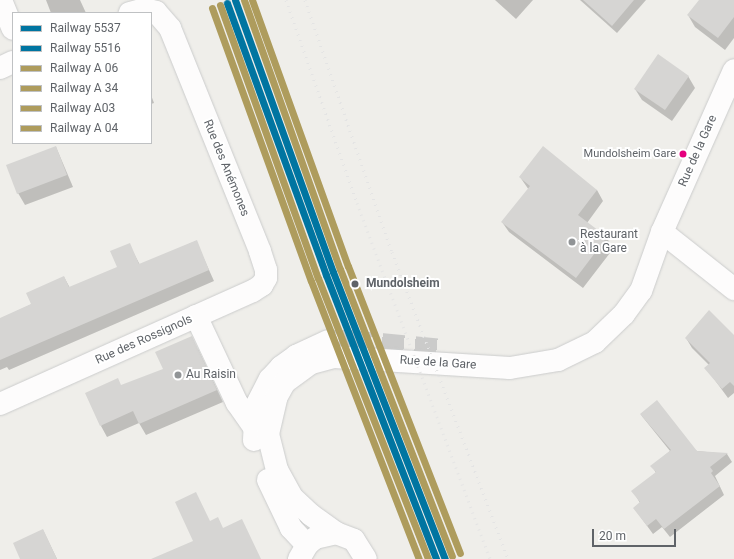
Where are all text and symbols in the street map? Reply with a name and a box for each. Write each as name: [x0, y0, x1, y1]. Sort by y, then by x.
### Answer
legend: [12, 12, 152, 144]
text: Railway 5537: [50, 21, 121, 35]
text: Railway 5516: [50, 41, 121, 55]
text: Railway A 06: [50, 61, 118, 75]
text: Railway A 34: [50, 81, 118, 95]
text: Railway A03: [50, 101, 115, 115]
street label: Rue de la Gare: [676, 113, 720, 189]
street label: Rue des Anémones: [200, 118, 252, 218]
text: Railway A 04: [50, 121, 118, 135]
place label: Mundolsheim Gare: [584, 147, 676, 161]
marker: Mundolsheim Gare: [678, 149, 688, 159]
place label: Restaurant à la Gare: [580, 228, 638, 256]
marker: Restaurant à la Gare: [567, 237, 577, 247]
marker: Mundolsheim: [348, 277, 362, 291]
place label: Mundolsheim: [366, 277, 440, 291]
street label: Rue des Rossignols: [93, 312, 195, 368]
street label: Rue de la Gare: [399, 353, 477, 373]
place label: Au Raisin: [186, 368, 236, 382]
marker: Au Raisin: [173, 370, 183, 380]
scale bar: [594, 521, 678, 547]
text: 20 m: [599, 529, 626, 543]

